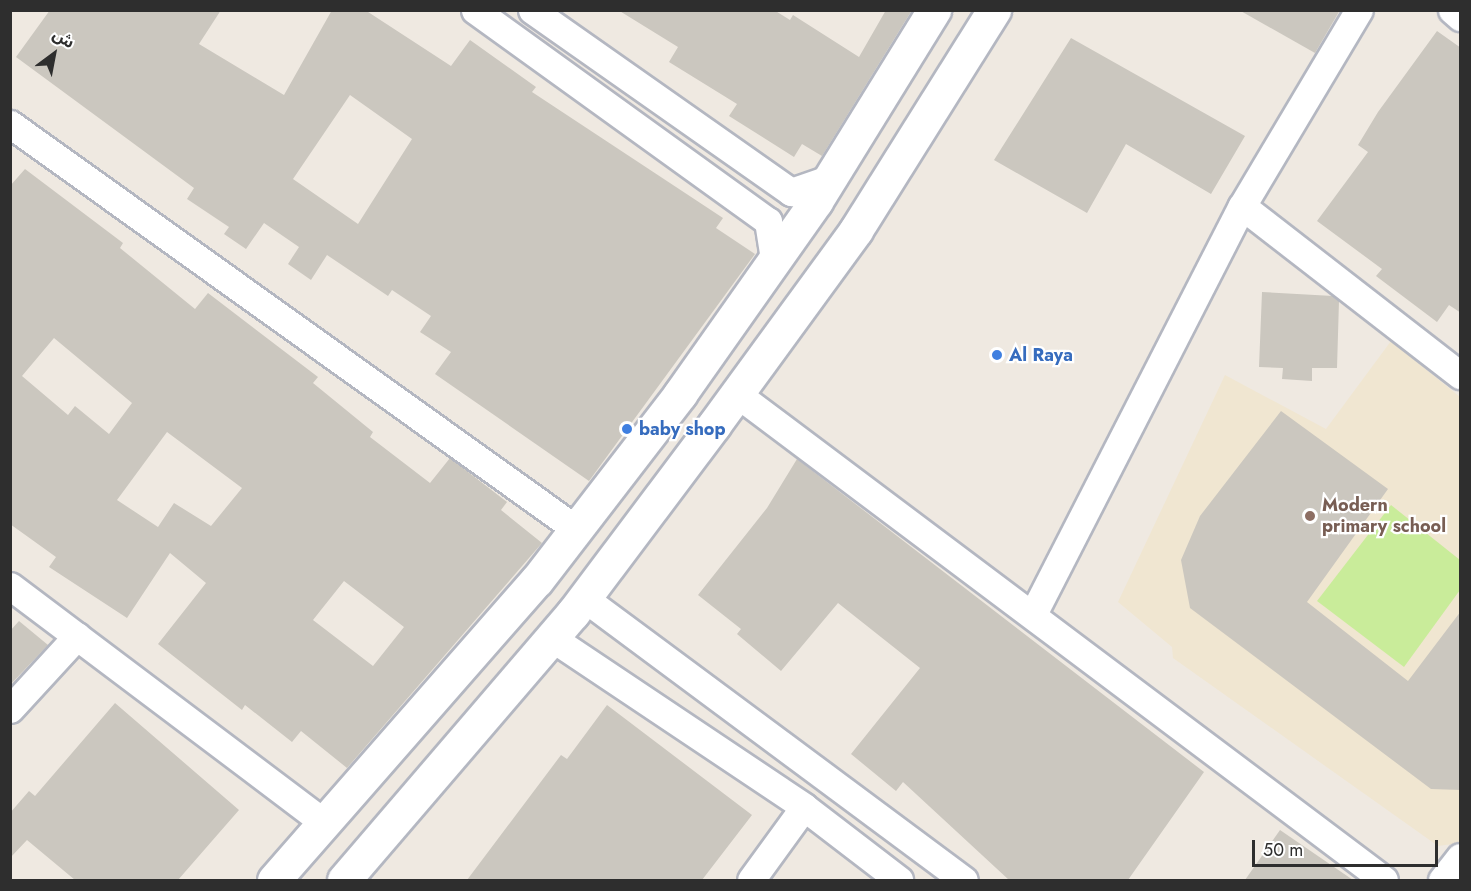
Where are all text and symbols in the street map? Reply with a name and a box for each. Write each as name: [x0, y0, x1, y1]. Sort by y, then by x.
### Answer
text: ش: [48, 23, 79, 54]
north arrow: [24, 24, 84, 84]
place label: Al Raya: [1009, 344, 1073, 366]
marker: Al Raya: [990, 348, 1004, 362]
place label: baby shop: [639, 418, 726, 440]
marker: baby shop: [620, 422, 634, 436]
place label: Modern primary school: [1322, 495, 1446, 538]
marker: Modern primary school: [1303, 509, 1317, 523]
scale bar: [1255, 828, 1441, 866]
text: 50 m: [1263, 837, 1303, 863]

